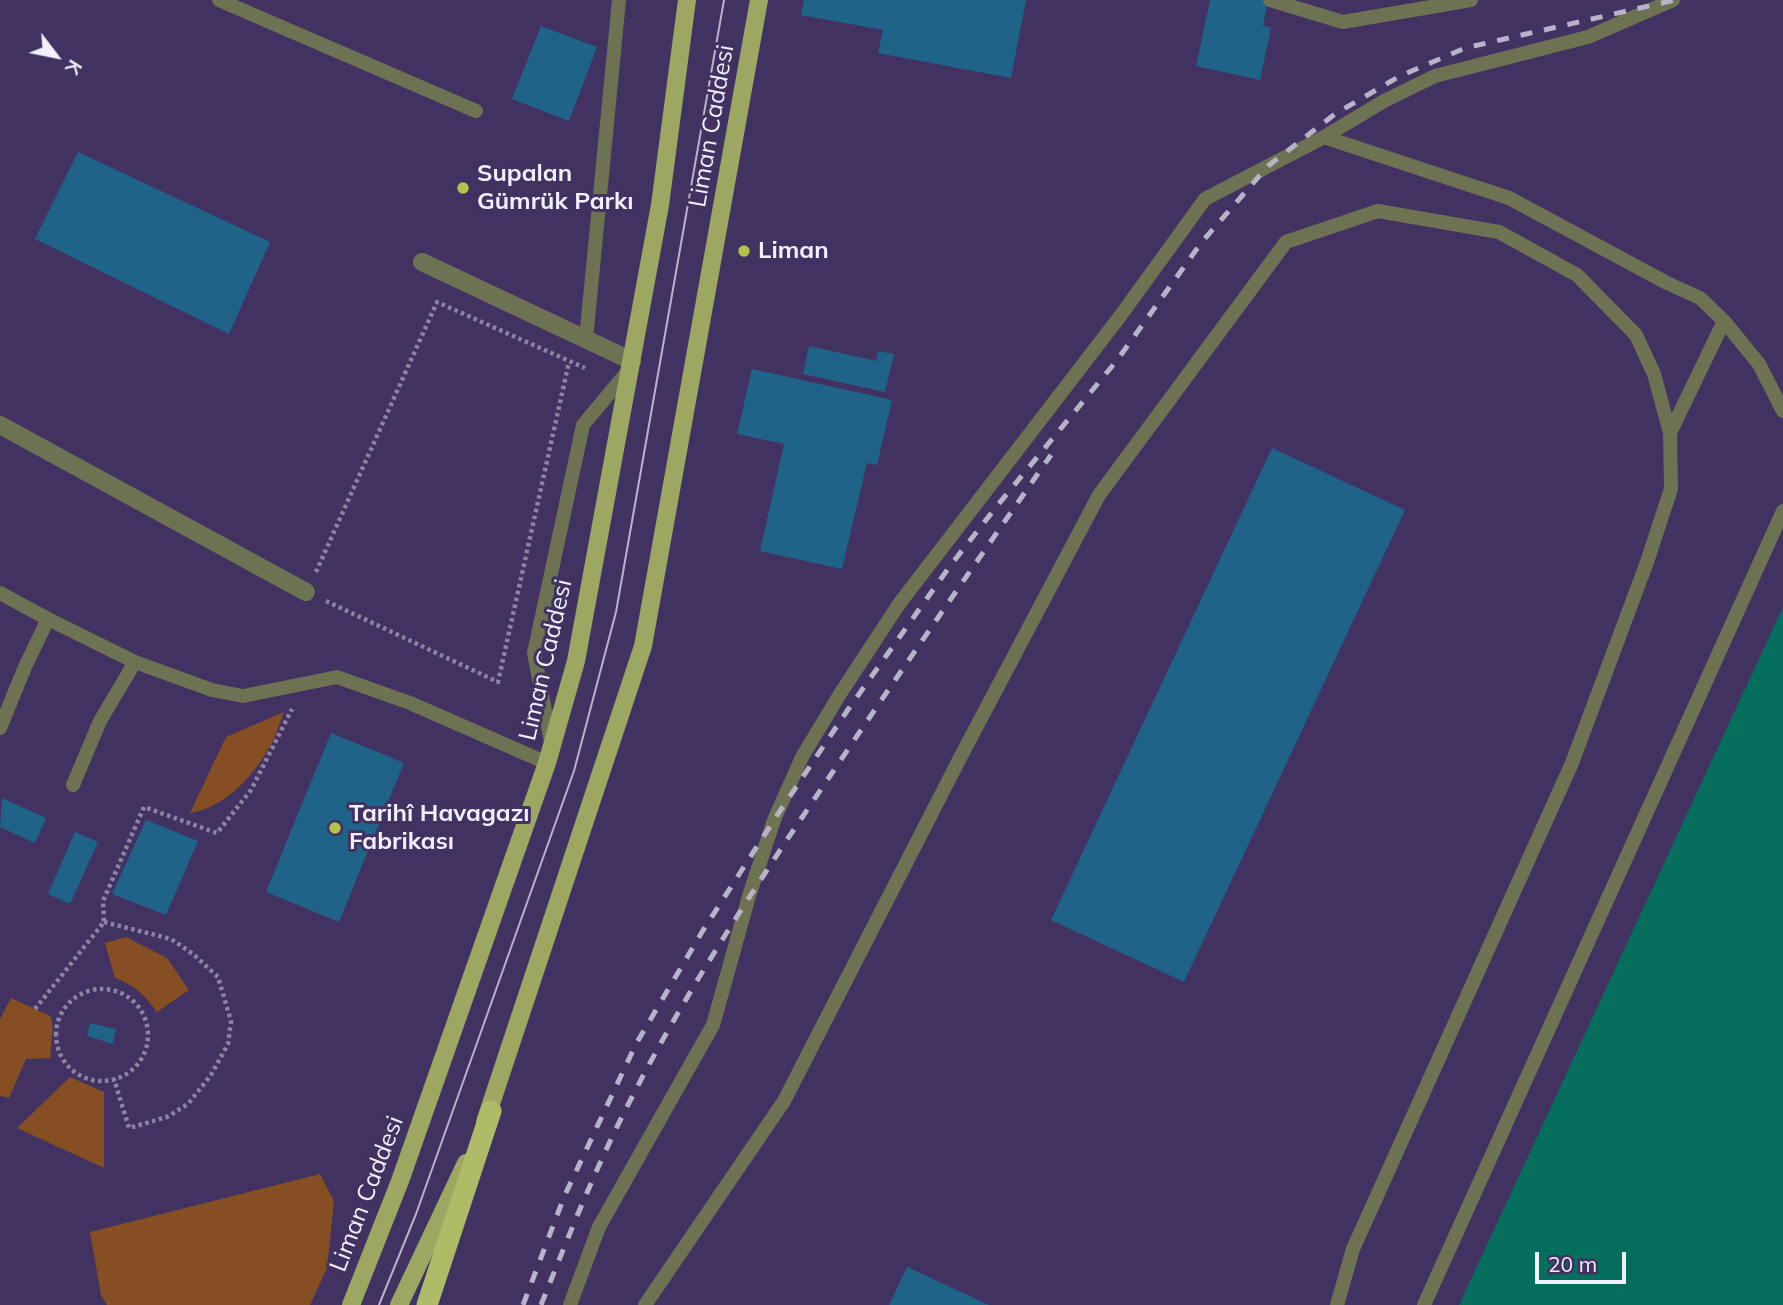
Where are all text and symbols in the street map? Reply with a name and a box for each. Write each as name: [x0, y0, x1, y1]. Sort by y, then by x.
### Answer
north arrow: [21, 21, 91, 91]
street label: Liman Caddesi: [684, 43, 740, 209]
text: K: [60, 55, 87, 79]
place label: Supalan Gümrük Parkı: [477, 160, 633, 216]
marker: Supalan Gümrük Parkı: [455, 180, 471, 196]
place label: Liman: [758, 237, 829, 265]
marker: Liman: [736, 243, 752, 259]
street label: Liman Caddesi: [513, 577, 579, 743]
place label: Tarihî Havagazı Fabrikası: [349, 800, 530, 856]
marker: Tarihî Havagazı Fabrikası: [327, 820, 343, 836]
street label: Liman Caddesi: [324, 1112, 410, 1276]
scale bar: [1538, 1238, 1629, 1282]
text: 20 m: [1548, 1251, 1597, 1277]

